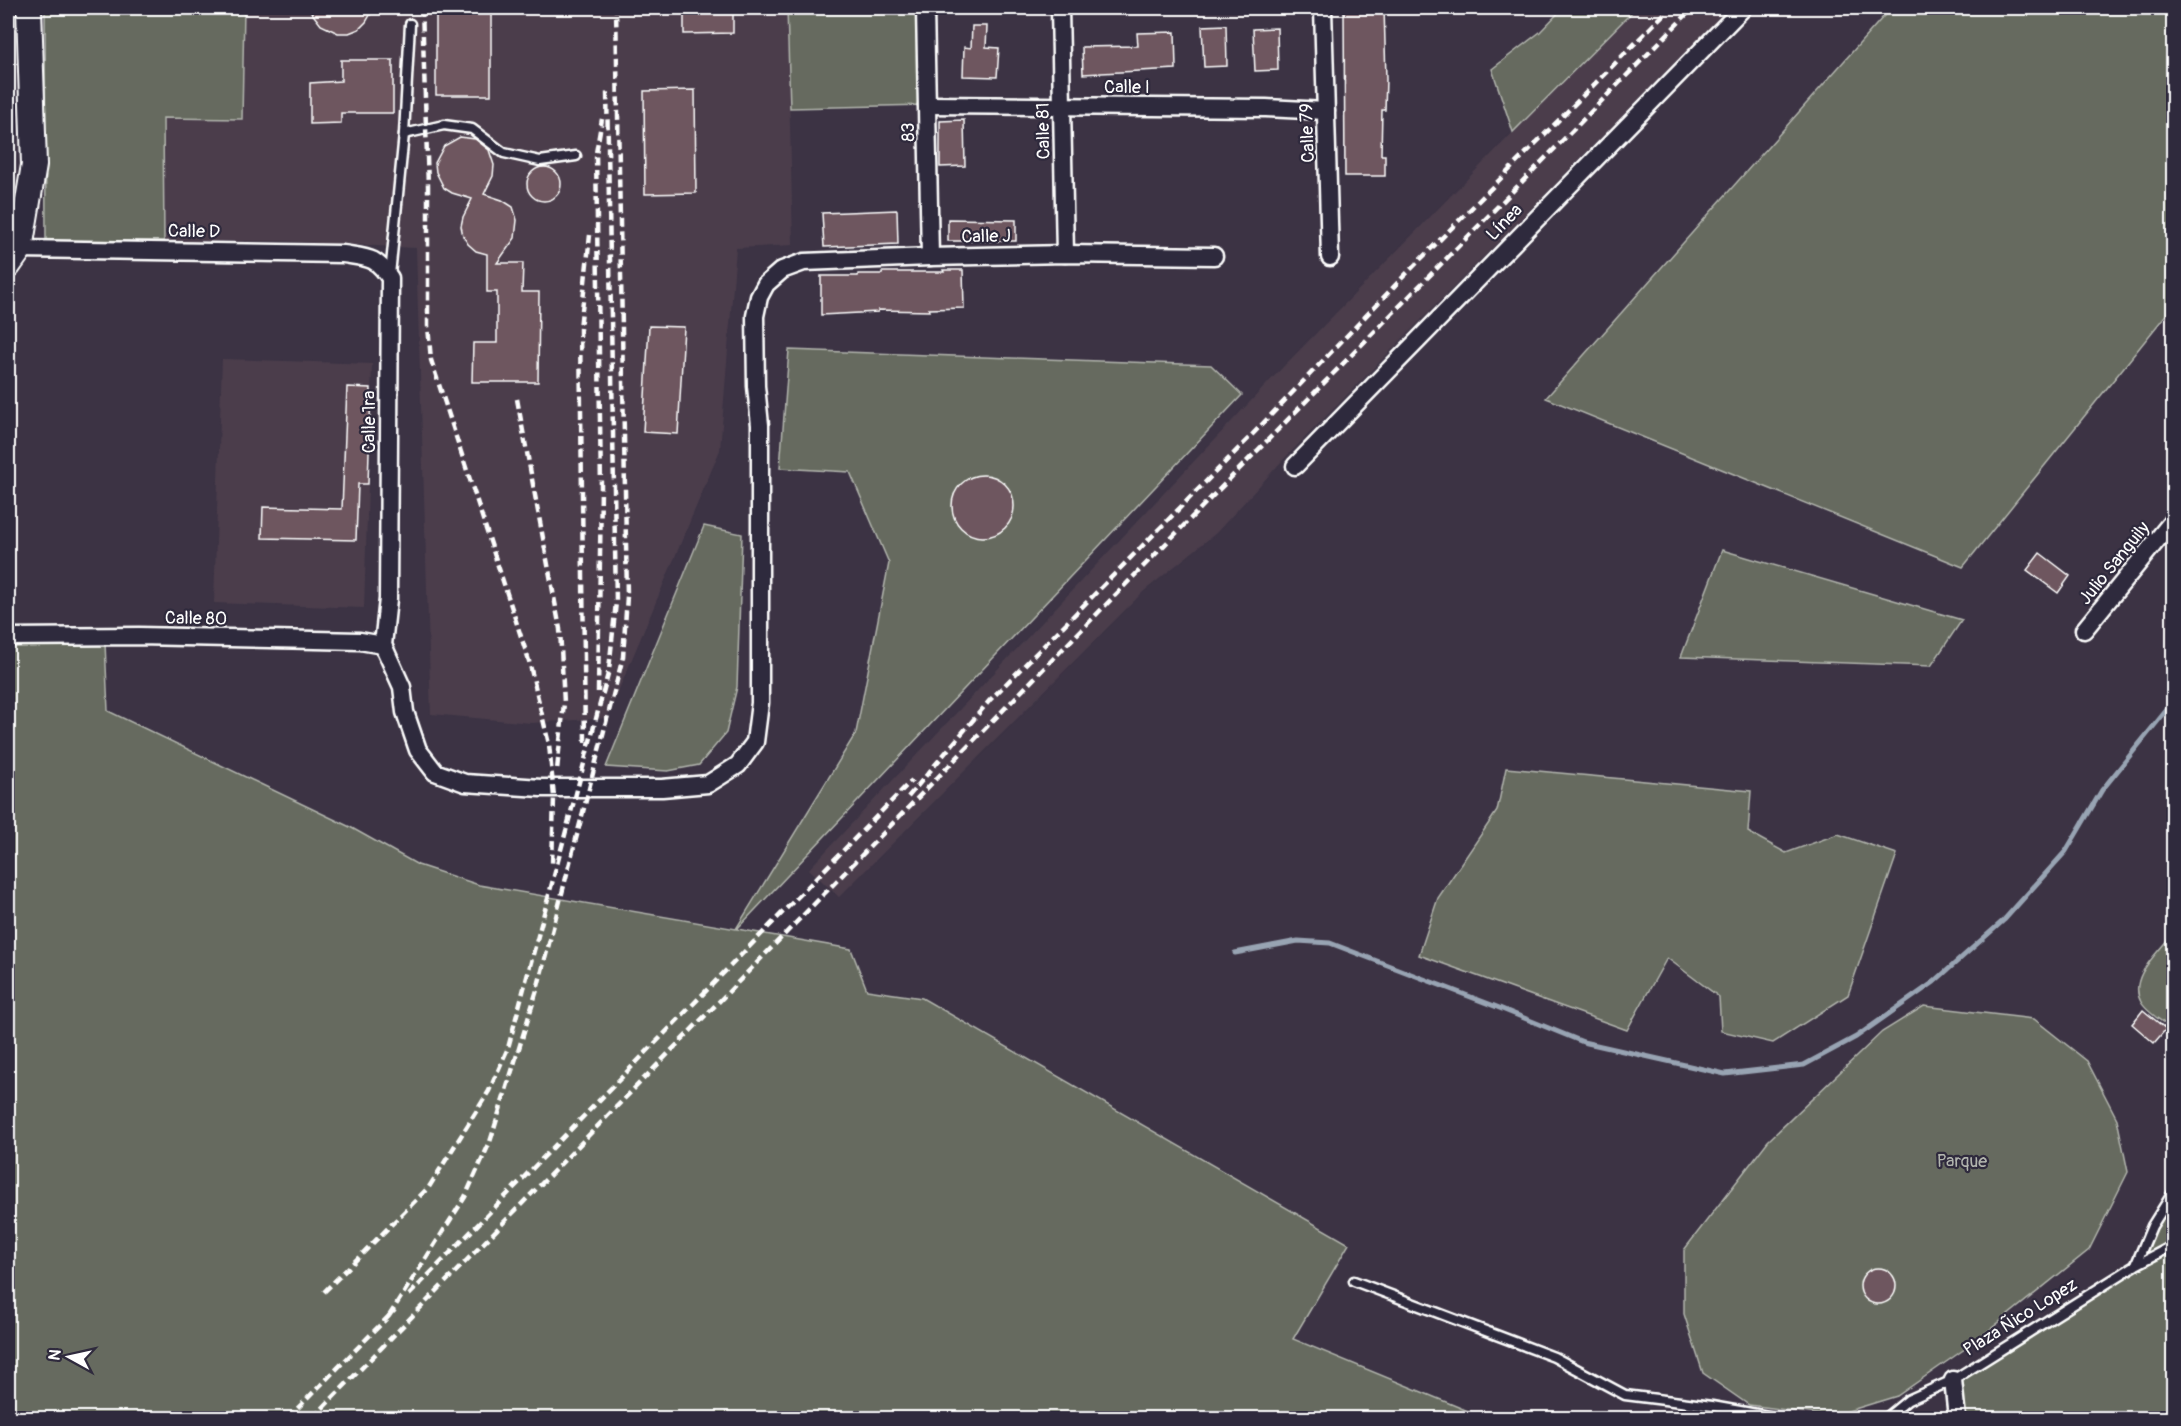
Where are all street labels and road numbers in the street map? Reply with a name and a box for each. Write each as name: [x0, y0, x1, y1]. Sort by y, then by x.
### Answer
street label: Calle I: [1104, 76, 1150, 99]
street label: Calle 81: [1032, 102, 1055, 160]
street label: Calle 79: [1295, 103, 1320, 163]
street label: 83: [897, 122, 920, 142]
street label: Línea: [1481, 199, 1527, 246]
street label: Calle D: [168, 220, 220, 243]
street label: Calle J: [961, 225, 1011, 248]
street label: Calle 1ra: [358, 391, 381, 453]
street label: Julio Sanguily: [2074, 517, 2155, 610]
street label: Calle 80: [165, 606, 227, 631]
street label: Plaza Ñico Lopez: [1959, 1273, 2082, 1362]

